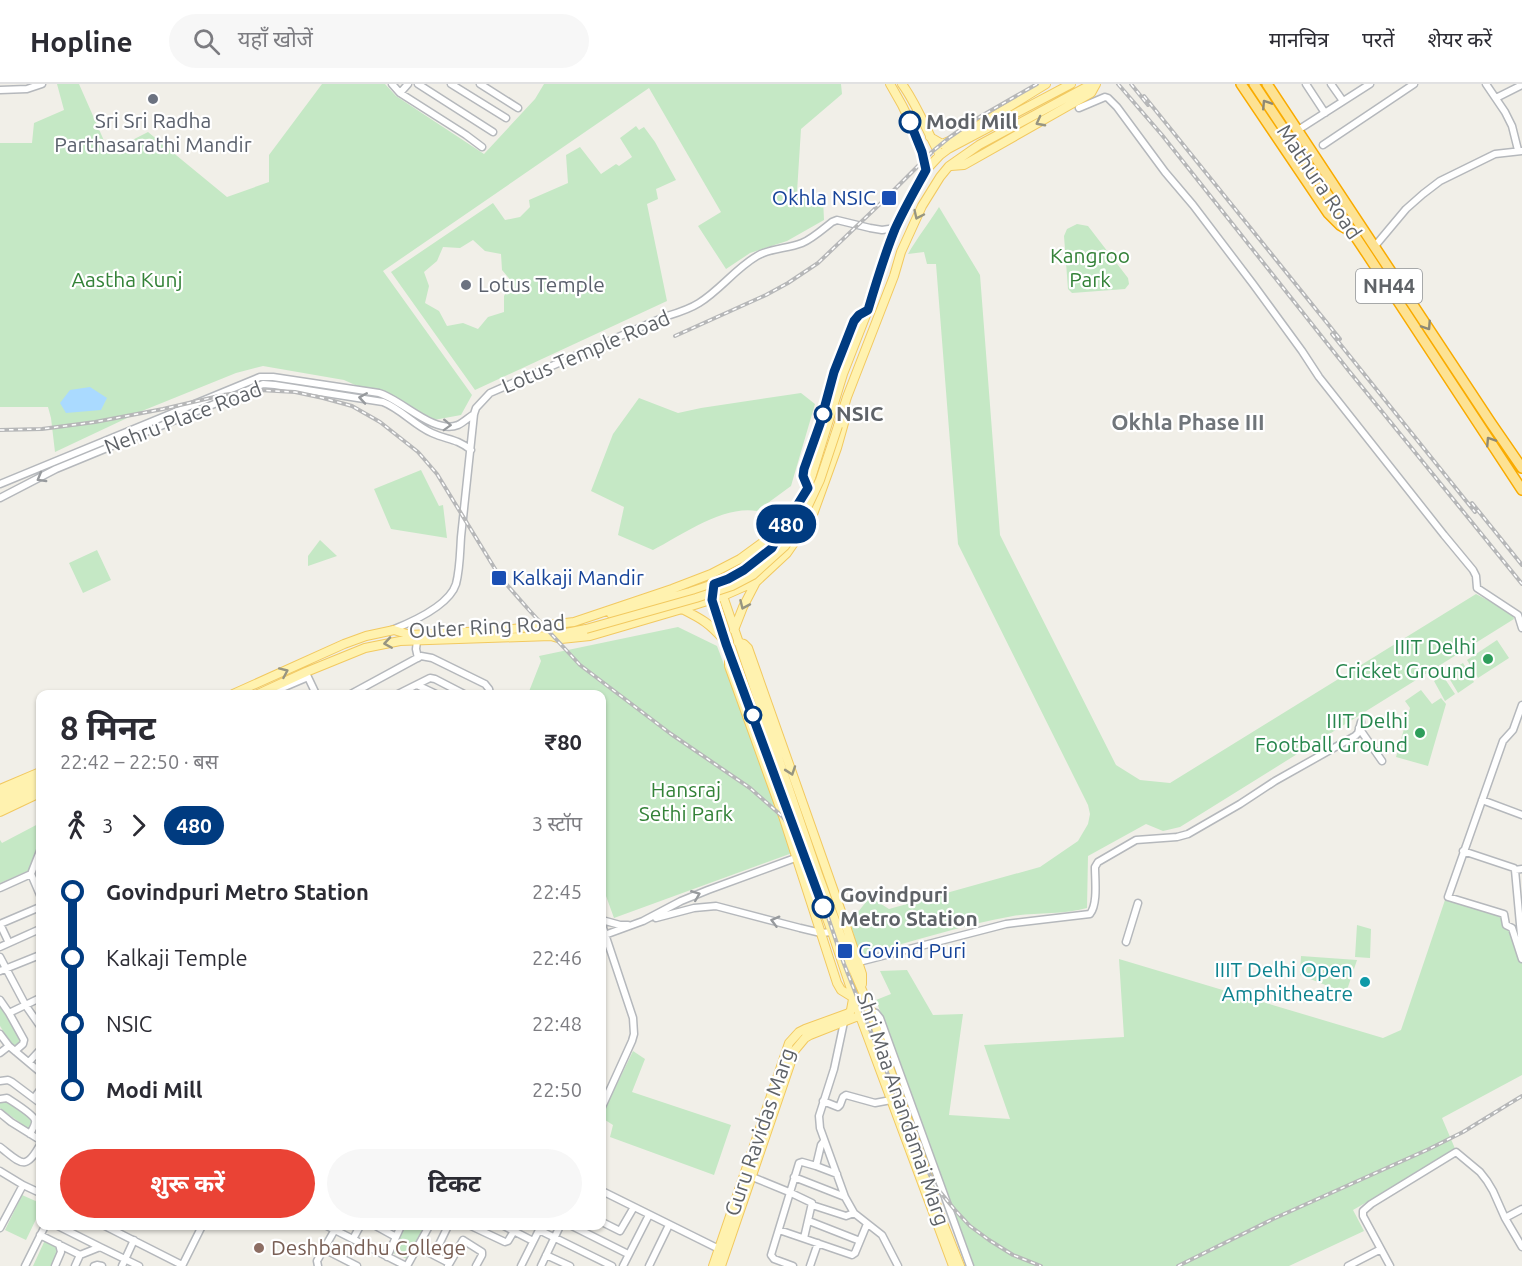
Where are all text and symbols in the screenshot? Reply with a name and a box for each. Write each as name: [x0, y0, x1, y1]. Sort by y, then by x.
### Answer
search box: [169, 14, 589, 68]
icon: search: [190, 25, 223, 58]
text: Hopline: [30, 26, 133, 57]
text: यहाँ खोजें: [238, 26, 313, 51]
text: मानचित्र: [1269, 27, 1329, 51]
text: परतें: [1362, 27, 1394, 51]
text: शेयर करें: [1427, 27, 1492, 51]
marker: Sri Sri Radha Parthasarathi Mandir: [146, 92, 160, 106]
one-way arrow: [1263, 99, 1274, 110]
place label: Sri Sri Radha Parthasarathi Mandir: [54, 108, 252, 156]
place label: Modi Mill: [926, 109, 1018, 133]
marker: Modi Mill: [899, 111, 921, 133]
one-way arrow: [1036, 115, 1046, 126]
street label: Mathura Road: [1273, 120, 1367, 243]
place label: Okhla NSIC: [772, 185, 876, 209]
marker: Okhla NSIC: [880, 189, 898, 207]
one-way arrow: [913, 208, 925, 219]
park label: Kangroo Park: [1050, 243, 1130, 291]
park label: Aastha Kunj: [71, 267, 183, 291]
road number: NH44: [1356, 269, 1422, 303]
place label: Lotus Temple: [478, 272, 605, 296]
marker: Lotus Temple: [459, 278, 473, 292]
street label: Lotus Temple Road: [498, 305, 673, 397]
one-way arrow: [1419, 319, 1430, 330]
street label: Nehru Place Road: [101, 376, 265, 458]
one-way arrow: [358, 393, 367, 405]
place label: NSIC: [836, 401, 883, 425]
marker: NSIC: [814, 405, 832, 423]
district label: Okhla Phase III: [1111, 409, 1265, 434]
one-way arrow: [443, 418, 452, 431]
one-way arrow: [1486, 437, 1497, 448]
one-way arrow: [37, 470, 47, 482]
line badge: 480: [752, 504, 820, 544]
text: 480: [768, 512, 804, 536]
place label: Kalkaji Mandir: [512, 565, 644, 589]
marker: Kalkaji Mandir: [490, 569, 508, 587]
one-way arrow: [739, 598, 751, 609]
street label: Outer Ring Road: [408, 610, 566, 642]
place label: IIIT Delhi Cricket Ground: [1335, 634, 1476, 682]
one-way arrow: [383, 637, 393, 649]
marker: IIIT Delhi Cricket Ground: [1481, 652, 1495, 666]
one-way arrow: [277, 667, 288, 679]
unlabelled marker: [744, 706, 762, 724]
place label: IIIT Delhi Football Ground: [1255, 708, 1408, 756]
text: 8 मिनट: [60, 709, 156, 746]
marker: IIIT Delhi Football Ground: [1413, 726, 1427, 740]
text: ₹80: [545, 729, 582, 754]
text: 22:42 – 22:50 · बस: [60, 750, 218, 773]
one-way arrow: [784, 766, 797, 776]
park label: Hansraj Sethi Park: [639, 777, 734, 825]
icon: walk: [60, 809, 93, 842]
icon: forward: [122, 809, 155, 842]
text: 3 स्टॉप: [532, 812, 582, 835]
text: 480: [176, 813, 212, 837]
text: 3: [102, 814, 113, 837]
text: Govindpuri Metro Station: [106, 879, 369, 904]
text: 22:45: [532, 880, 582, 903]
place label: Govindpuri Metro Station: [840, 882, 978, 930]
one-way arrow: [689, 890, 700, 902]
marker: Govindpuri Metro Station: [812, 896, 834, 918]
one-way arrow: [771, 916, 781, 929]
place label: Govind Puri: [858, 938, 966, 962]
marker: Govind Puri: [836, 942, 854, 960]
text: Kalkaji Temple: [106, 945, 248, 970]
text: 22:46: [532, 946, 582, 969]
place label: IIIT Delhi Open Amphitheatre: [1214, 957, 1353, 1005]
marker: IIIT Delhi Open Amphitheatre: [1358, 975, 1372, 989]
street label: Shri Maa Anandamai Marg: [853, 989, 955, 1228]
text: NSIC: [106, 1011, 152, 1036]
text: 22:48: [532, 1012, 582, 1035]
street label: Guru Ravidas Marg: [719, 1045, 799, 1219]
text: Modi Mill: [106, 1077, 202, 1102]
text: 22:50: [532, 1078, 582, 1101]
button: शुरू करें: [60, 1149, 315, 1218]
button: टिकट: [327, 1149, 582, 1218]
place label: Deshbandhu College: [271, 1235, 466, 1259]
marker: Deshbandhu College: [252, 1241, 266, 1255]

